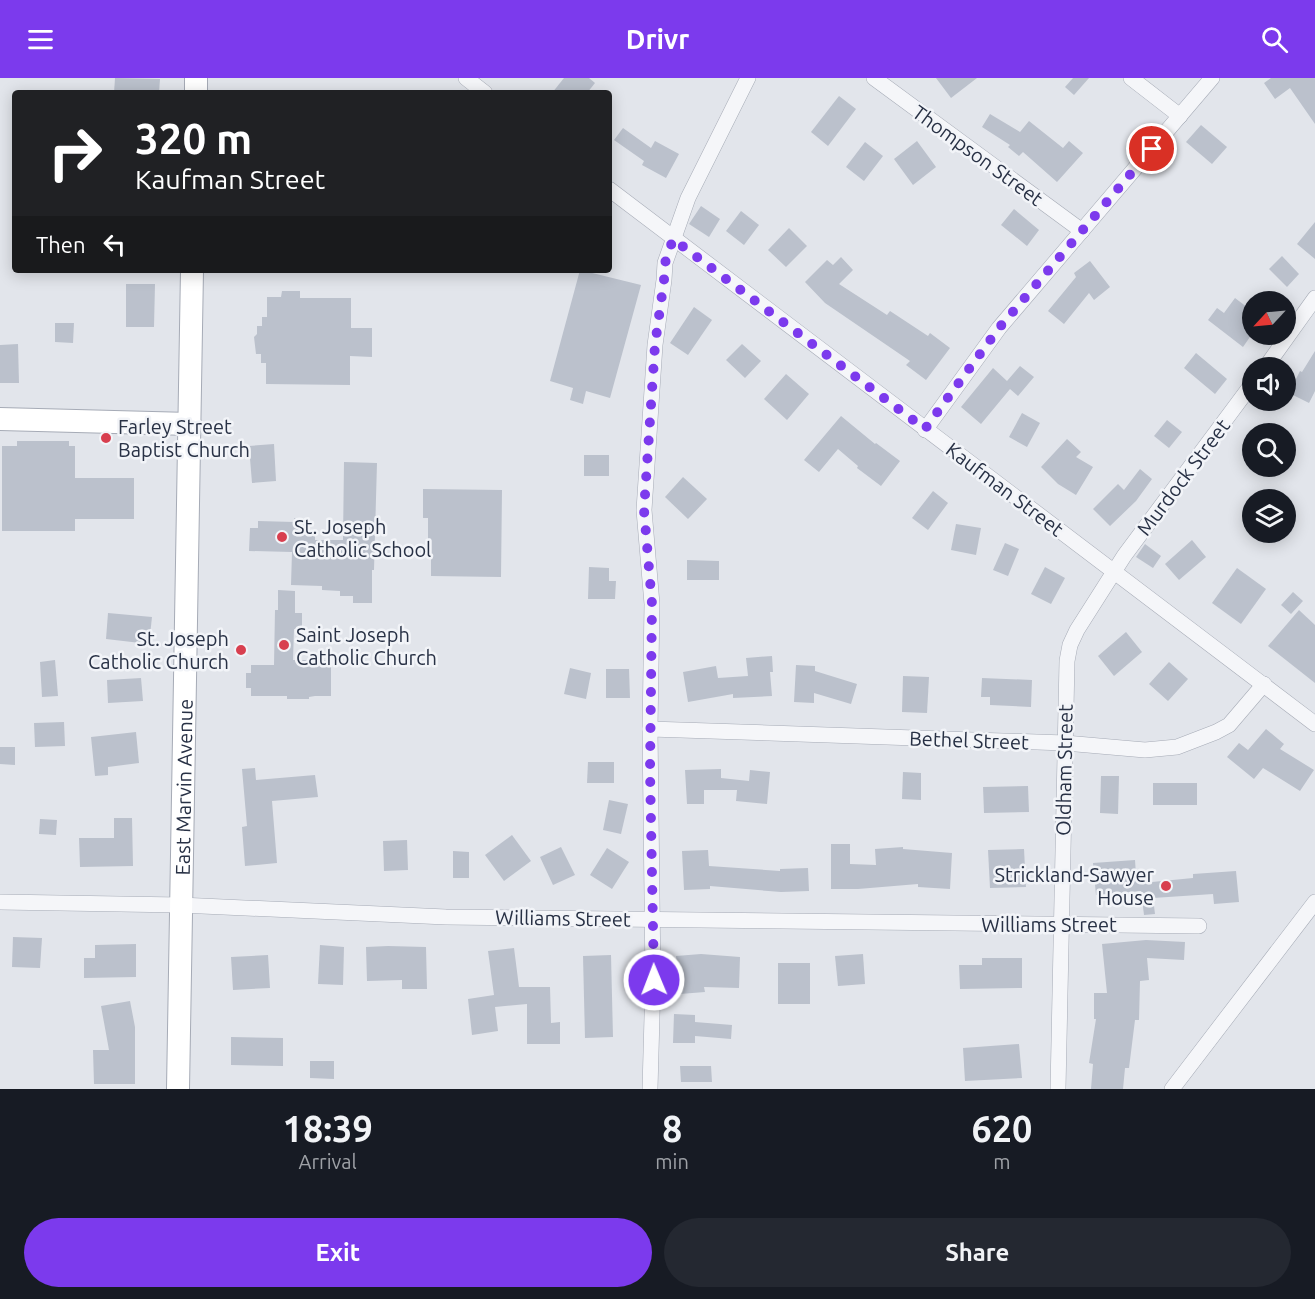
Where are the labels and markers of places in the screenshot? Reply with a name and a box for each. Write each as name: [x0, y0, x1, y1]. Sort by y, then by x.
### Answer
pin: [1126, 123, 1177, 174]
place label: Farley Street Baptist Church: [118, 415, 250, 461]
marker: Farley Street Baptist Church: [99, 431, 113, 445]
place label: St. Joseph Catholic School: [294, 515, 431, 561]
marker: St. Joseph Catholic School: [275, 530, 289, 544]
place label: Saint Joseph Catholic Church: [296, 623, 437, 669]
place label: St. Joseph Catholic Church: [88, 627, 229, 673]
marker: Saint Joseph Catholic Church: [277, 638, 291, 652]
marker: St. Joseph Catholic Church: [234, 643, 248, 657]
place label: Strickland-Sawyer House: [995, 863, 1154, 909]
marker: Strickland-Sawyer House: [1159, 879, 1173, 893]

